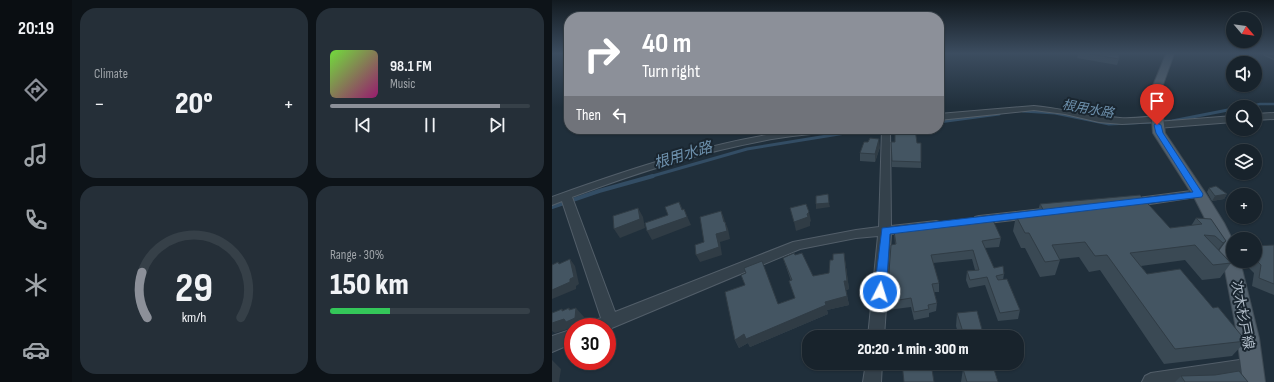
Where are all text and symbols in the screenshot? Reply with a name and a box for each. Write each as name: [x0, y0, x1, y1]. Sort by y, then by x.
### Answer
north arrow: [1226, 12, 1262, 48]
map controls: [1226, 12, 1262, 268]
text: 20:19: [18, 18, 54, 39]
text: 40 m: [642, 27, 691, 60]
icon: right: [576, 28, 628, 80]
button: sound: [1226, 56, 1262, 92]
text: 98.1 FM: [390, 57, 432, 76]
text: Turn right: [642, 61, 700, 82]
text: Climate: [94, 66, 128, 82]
icon: directions: [22, 76, 50, 104]
text: Music: [390, 76, 415, 92]
pin: [1140, 84, 1174, 125]
text: 20°: [175, 86, 213, 122]
icon: arrive: [1146, 90, 1168, 112]
text: −: [94, 91, 105, 118]
text: +: [283, 91, 294, 118]
water label: 根用水路: [1061, 97, 1116, 122]
button: search: [1226, 100, 1262, 136]
icon: left: [609, 104, 631, 126]
text: Then: [576, 106, 601, 125]
icon: previous: [352, 114, 374, 136]
icon: pause: [419, 114, 441, 136]
icon: next: [486, 114, 508, 136]
water label: 根用水路: [652, 137, 717, 173]
icon: music: [22, 141, 50, 169]
button: layers: [1226, 144, 1262, 180]
button: +: [1226, 188, 1262, 224]
icon: phone: [22, 206, 50, 234]
button: −: [1226, 232, 1262, 268]
text: Range · 30%: [330, 247, 384, 263]
text: 29: [175, 264, 213, 313]
text: 150 km: [330, 267, 409, 303]
icon: climate: [22, 271, 50, 299]
position arrow: [859, 271, 901, 313]
street label: 次木杉戸線: [1227, 279, 1258, 351]
text: km/h: [182, 309, 206, 326]
speed limit sign: 30: [564, 318, 616, 370]
icon: car: [22, 336, 50, 364]
text: 20:20 · 1 min · 300 m: [857, 340, 969, 359]

